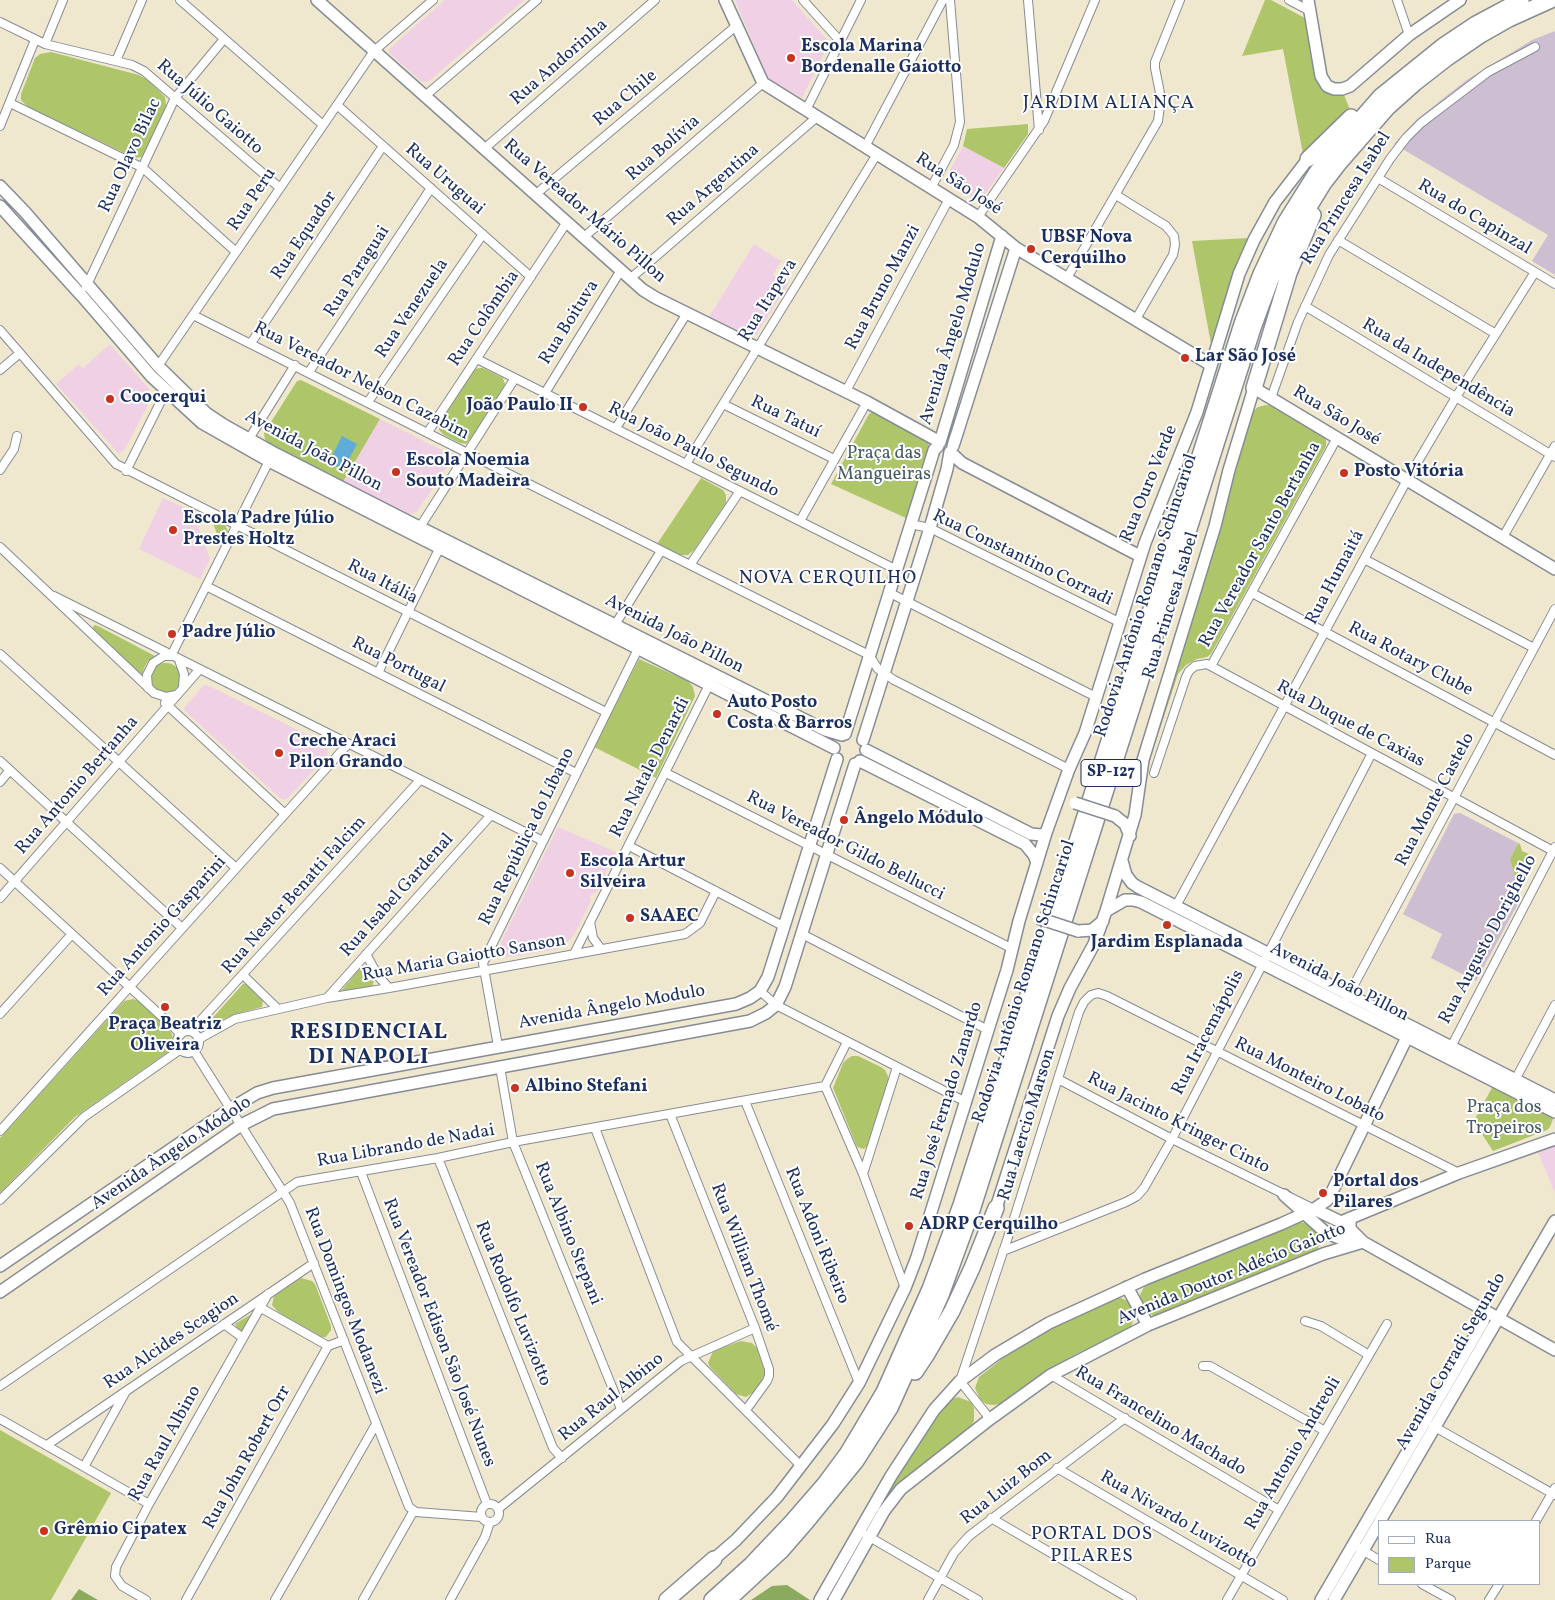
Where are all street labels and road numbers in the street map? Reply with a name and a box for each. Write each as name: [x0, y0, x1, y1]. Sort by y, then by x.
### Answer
street label: Rua Andorinha: [507, 15, 613, 111]
street label: Rua Júlio Gaiotto: [151, 56, 267, 160]
street label: Rua Chile: [590, 66, 662, 132]
street label: Rua Olavo Bilac: [95, 95, 167, 217]
street label: Rua Bolívia: [623, 111, 705, 187]
street label: Rua Princesa Isabel: [1297, 128, 1397, 270]
street label: Rua Vereador Mário Pillon: [498, 135, 670, 289]
street label: Rua Uruguai: [400, 140, 488, 220]
street label: Rua Argentina: [663, 140, 765, 232]
street label: Rua São José: [911, 149, 1005, 221]
street label: Rua Peru: [224, 164, 282, 236]
street label: Rua do Capinzal: [1413, 176, 1535, 260]
street label: Rua Equador: [268, 188, 342, 284]
street label: Rua Paraguai: [320, 222, 396, 322]
street label: Rua Bruno Manzi: [842, 222, 926, 354]
street label: Avenida Ângelo Modulo: [916, 240, 992, 428]
street label: Rua Venezuela: [372, 255, 454, 363]
street label: Rua Itapeva: [735, 255, 803, 347]
street label: Rua Colômbia: [445, 267, 525, 371]
street label: Rua Boituva: [536, 277, 604, 369]
street label: Rua da Independência: [1357, 315, 1519, 423]
street label: Rua Vereador Nelson Cazabim: [250, 318, 472, 446]
street label: Rua São José: [1288, 382, 1384, 452]
street label: Rua Tatuí: [747, 392, 823, 444]
street label: Rua João Paulo Segundo: [604, 398, 782, 504]
street label: Avenida João Pillon: [240, 407, 386, 497]
street label: Rua Ouro Verde: [1117, 422, 1183, 546]
street label: Rua Vereador Santo Bertanha: [1195, 438, 1327, 652]
street label: Rodovia Antônio Romano Schincariol: [1091, 452, 1203, 740]
street label: Rua Constantino Corradi: [929, 506, 1115, 612]
street label: Rua Humaitá: [1302, 527, 1370, 629]
street label: Rua Princesa Isabel: [1139, 530, 1205, 682]
street label: Rua Itália: [343, 556, 421, 610]
street label: Avenida João Pillon: [601, 591, 747, 679]
street label: Rua Rotary Clube: [1344, 618, 1476, 702]
street label: Rua Portugal: [348, 633, 448, 699]
street label: Rua Duque de Caxias: [1272, 677, 1428, 773]
street label: Rua Natale Denardi: [606, 694, 696, 842]
street label: Rua Antonio Bertanha: [12, 712, 144, 860]
street label: Rua Monte Castelo: [1392, 730, 1480, 870]
street label: Rua República do Líbano: [476, 745, 580, 929]
road number: SP-127: [1081, 760, 1141, 786]
street label: Rua Vereador Gildo Bellucci: [742, 788, 948, 906]
street label: Rua Nestor Benatti Falcim: [218, 813, 372, 979]
street label: Rua Isabel Gardenal: [337, 830, 459, 962]
street label: Rodovia Antônio Romano Schincariol: [969, 838, 1081, 1126]
street label: Rua Antonio Gasparini: [94, 852, 232, 1002]
street label: Rua Augusto Dorighello: [1435, 852, 1543, 1028]
street label: Rua Maria Gaiotto Sanson: [360, 930, 568, 988]
street label: Avenida João Pillon: [1266, 939, 1412, 1027]
street label: Rua Iracemápolis: [1168, 967, 1250, 1099]
street label: Avenida Ângelo Modulo: [517, 981, 707, 1035]
street label: Rua José Fernado Zanardo: [908, 999, 988, 1203]
street label: Rua Monteiro Lobato: [1230, 1034, 1388, 1128]
street label: Rua Laercio Marson: [995, 1046, 1061, 1204]
street label: Rua Jacinto Kringer Cinto: [1083, 1069, 1273, 1179]
street label: Avenida Ângelo Módolo: [88, 1092, 256, 1216]
street label: Rua Librando de Nadai: [315, 1121, 497, 1173]
street label: Rua Albino Stepani: [528, 1159, 606, 1309]
street label: Rua Adoni Ribeiro: [779, 1165, 853, 1307]
street label: Rua William Thomé: [705, 1181, 781, 1335]
street label: Rua Vereador Edison São José Nunes: [377, 1196, 499, 1470]
street label: Rua Domingos Modanezi: [298, 1204, 390, 1398]
street label: Rua Rodolfo Luvizotto: [469, 1218, 555, 1390]
street label: Avenida Doutor Adécio Gaiotto: [1115, 1219, 1349, 1331]
street label: Avenida Corradi Segundo: [1392, 1269, 1512, 1455]
street label: Rua Alcides Scagion: [100, 1289, 244, 1395]
street label: Rua Raul Albino: [555, 1349, 669, 1447]
street label: Rua Francelino Machado: [1070, 1362, 1250, 1482]
street label: Rua Antonio Andreoli: [1241, 1374, 1347, 1534]
street label: Rua Raul Albino: [125, 1382, 207, 1506]
street label: Rua John Robert Orr: [200, 1382, 296, 1534]
street label: Rua Luiz Bom: [957, 1446, 1057, 1530]
street label: Rua Nivardo Luvizotto: [1095, 1467, 1261, 1575]

